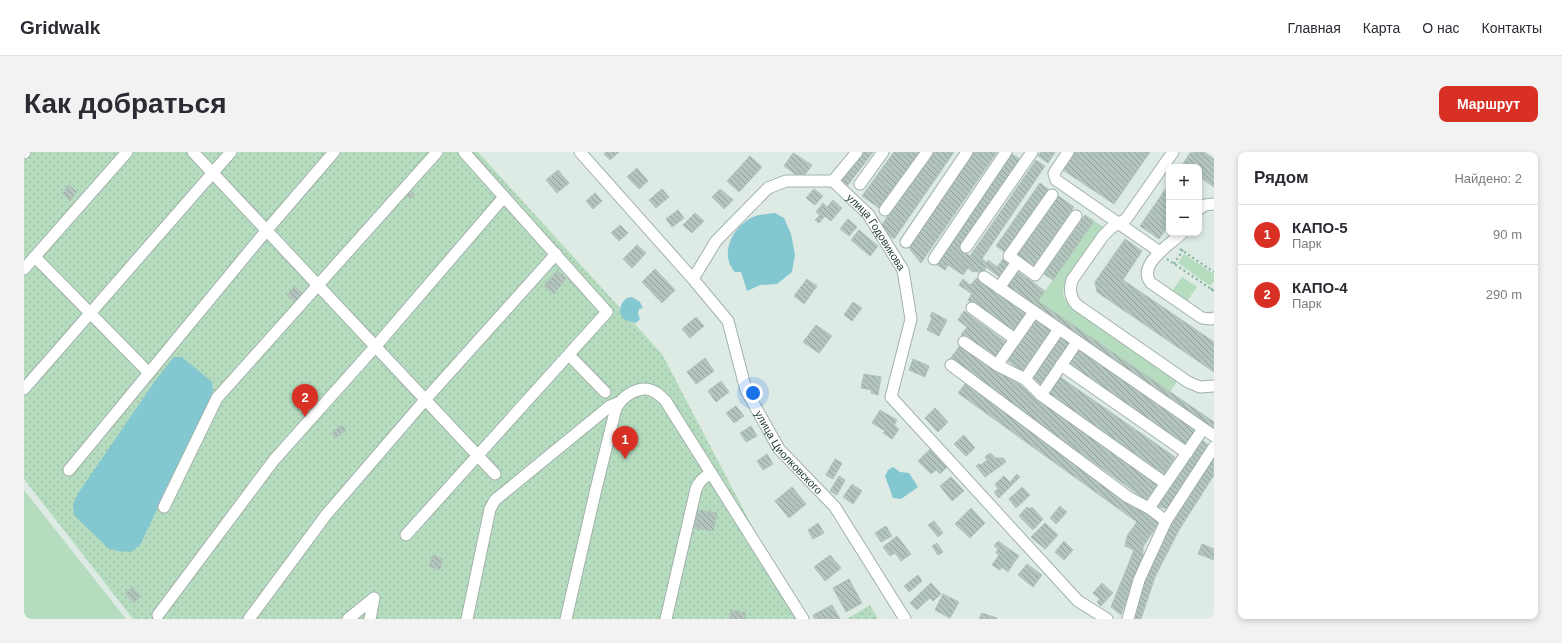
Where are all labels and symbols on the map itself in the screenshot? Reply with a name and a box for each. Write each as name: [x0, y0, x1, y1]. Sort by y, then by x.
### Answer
street label: улица Годовикова: [844, 191, 908, 273]
your location: [743, 383, 763, 403]
pin: 2: [292, 384, 318, 417]
street label: улица Циолковского: [753, 408, 825, 496]
pin: 1: [612, 426, 638, 459]

